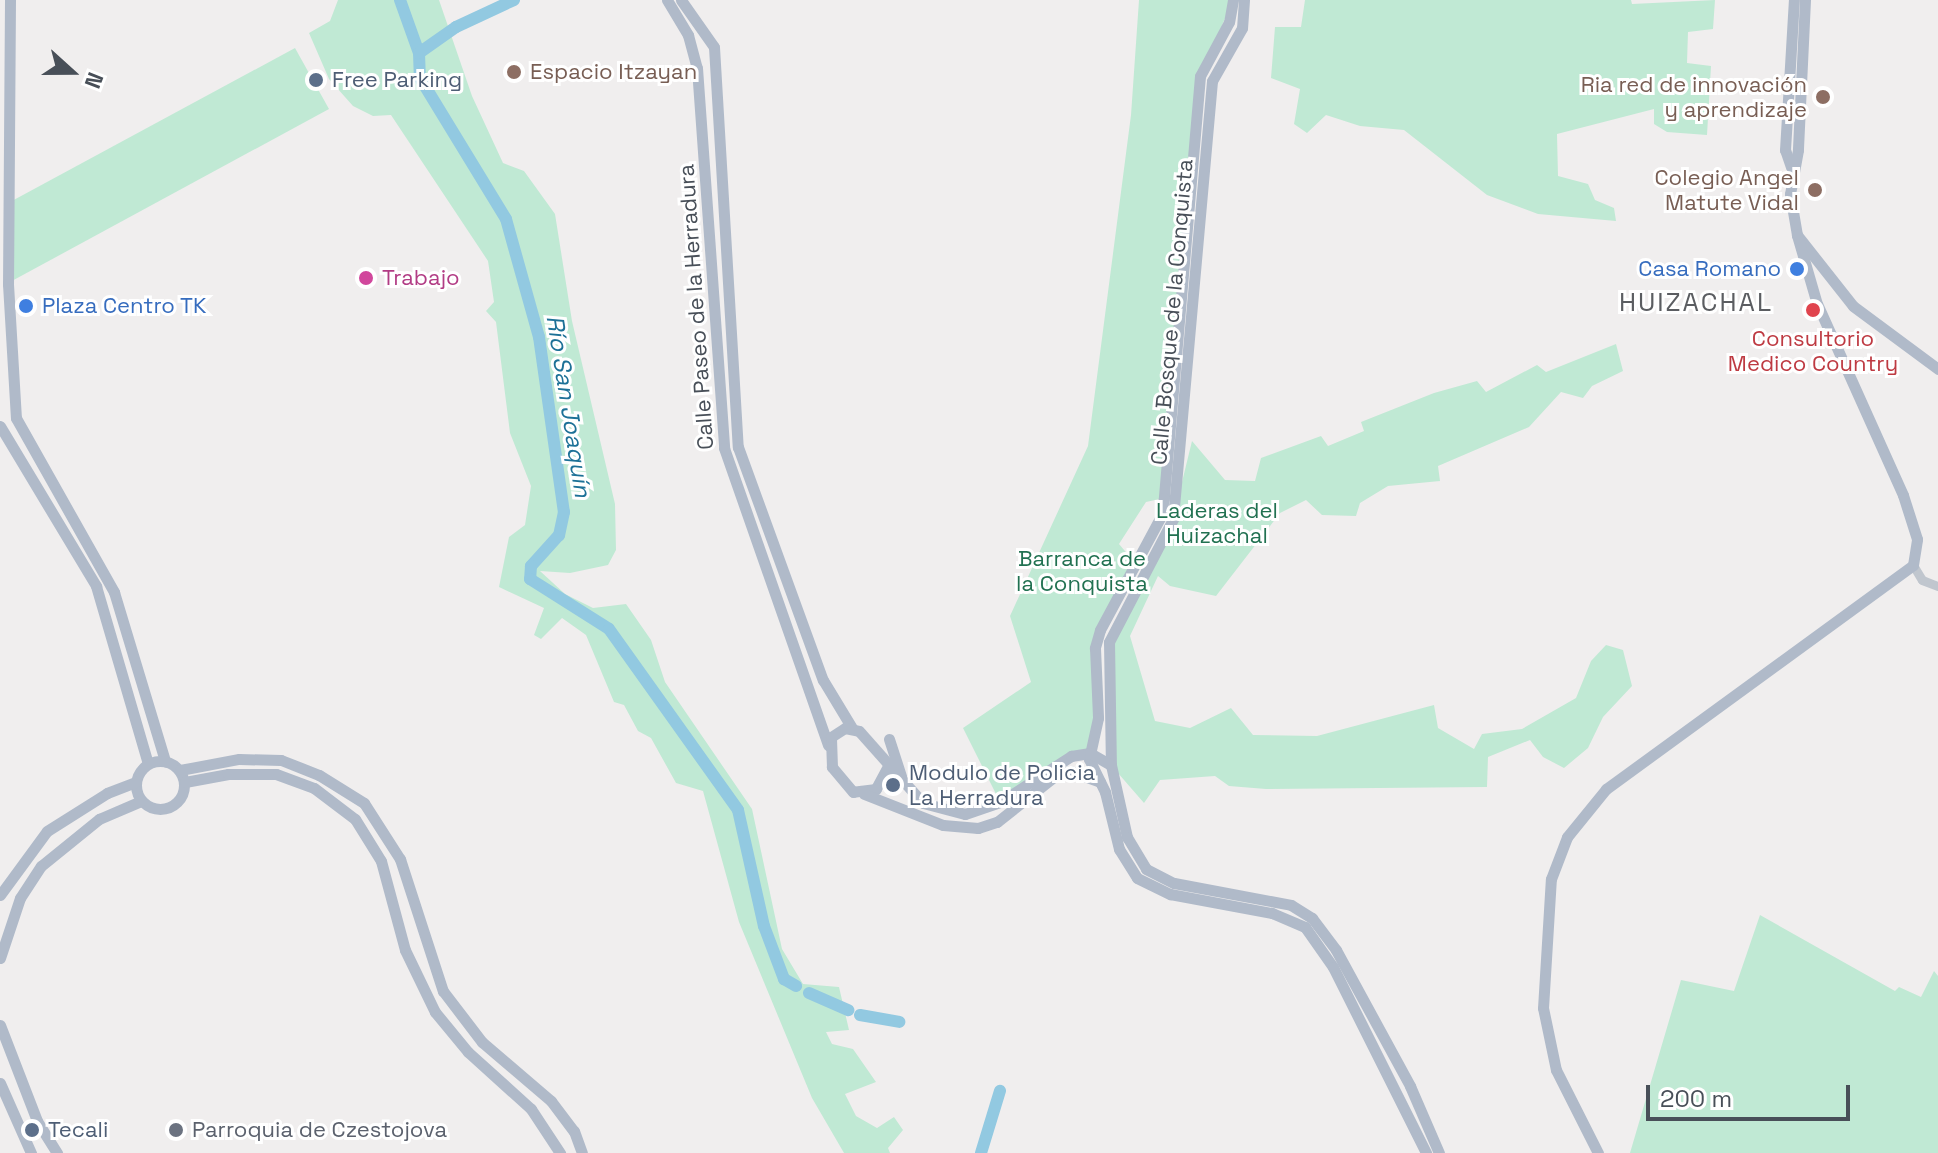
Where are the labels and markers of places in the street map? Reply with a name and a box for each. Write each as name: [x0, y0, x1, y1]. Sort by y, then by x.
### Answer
place label: Espacio Itzayan: [530, 59, 697, 85]
marker: Espacio Itzayan: [505, 63, 523, 81]
place label: Free Parking: [332, 67, 462, 93]
marker: Free Parking: [307, 71, 325, 89]
place label: Ria red de innovación y aprendizaje: [1581, 71, 1807, 122]
marker: Ria red de innovación y aprendizaje: [1814, 88, 1832, 106]
place label: Colegio Angel Matute Vidal: [1654, 164, 1799, 216]
marker: Colegio Angel Matute Vidal: [1806, 181, 1824, 199]
place label: Casa Romano: [1638, 256, 1781, 282]
marker: Casa Romano: [1788, 260, 1806, 278]
place label: Trabajo: [382, 265, 460, 291]
marker: Trabajo: [357, 269, 375, 287]
place label: Plaza Centro TK: [42, 293, 207, 319]
marker: Plaza Centro TK: [17, 297, 35, 315]
marker: Consultorio Medico Country: [1802, 299, 1824, 321]
place label: Consultorio Medico Country: [1728, 325, 1898, 376]
place label: Modulo de Policia La Herradura: [909, 759, 1095, 810]
marker: Modulo de Policia La Herradura: [884, 776, 902, 794]
place label: Tecali: [48, 1117, 108, 1143]
place label: Parroquia de Czestojova: [192, 1117, 447, 1143]
marker: Tecali: [23, 1121, 41, 1139]
marker: Parroquia de Czestojova: [167, 1121, 185, 1139]

